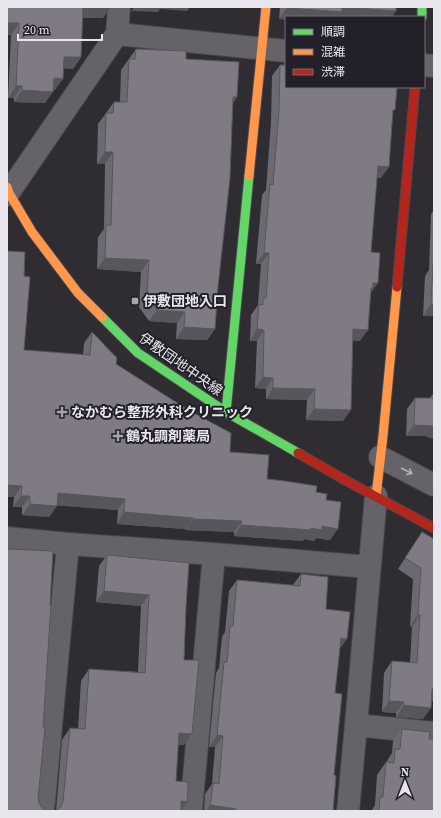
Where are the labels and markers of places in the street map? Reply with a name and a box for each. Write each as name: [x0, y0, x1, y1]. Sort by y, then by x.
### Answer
place label: 伊敷団地入口: [143, 291, 227, 311]
marker: 伊敷団地入口: [130, 296, 140, 306]
place label: なかむら整形外科クリニック: [71, 402, 253, 422]
marker: なかむら整形外科クリニック: [56, 406, 68, 418]
place label: 鶴丸調剤薬局: [126, 426, 210, 446]
marker: 鶴丸調剤薬局: [113, 431, 123, 441]

